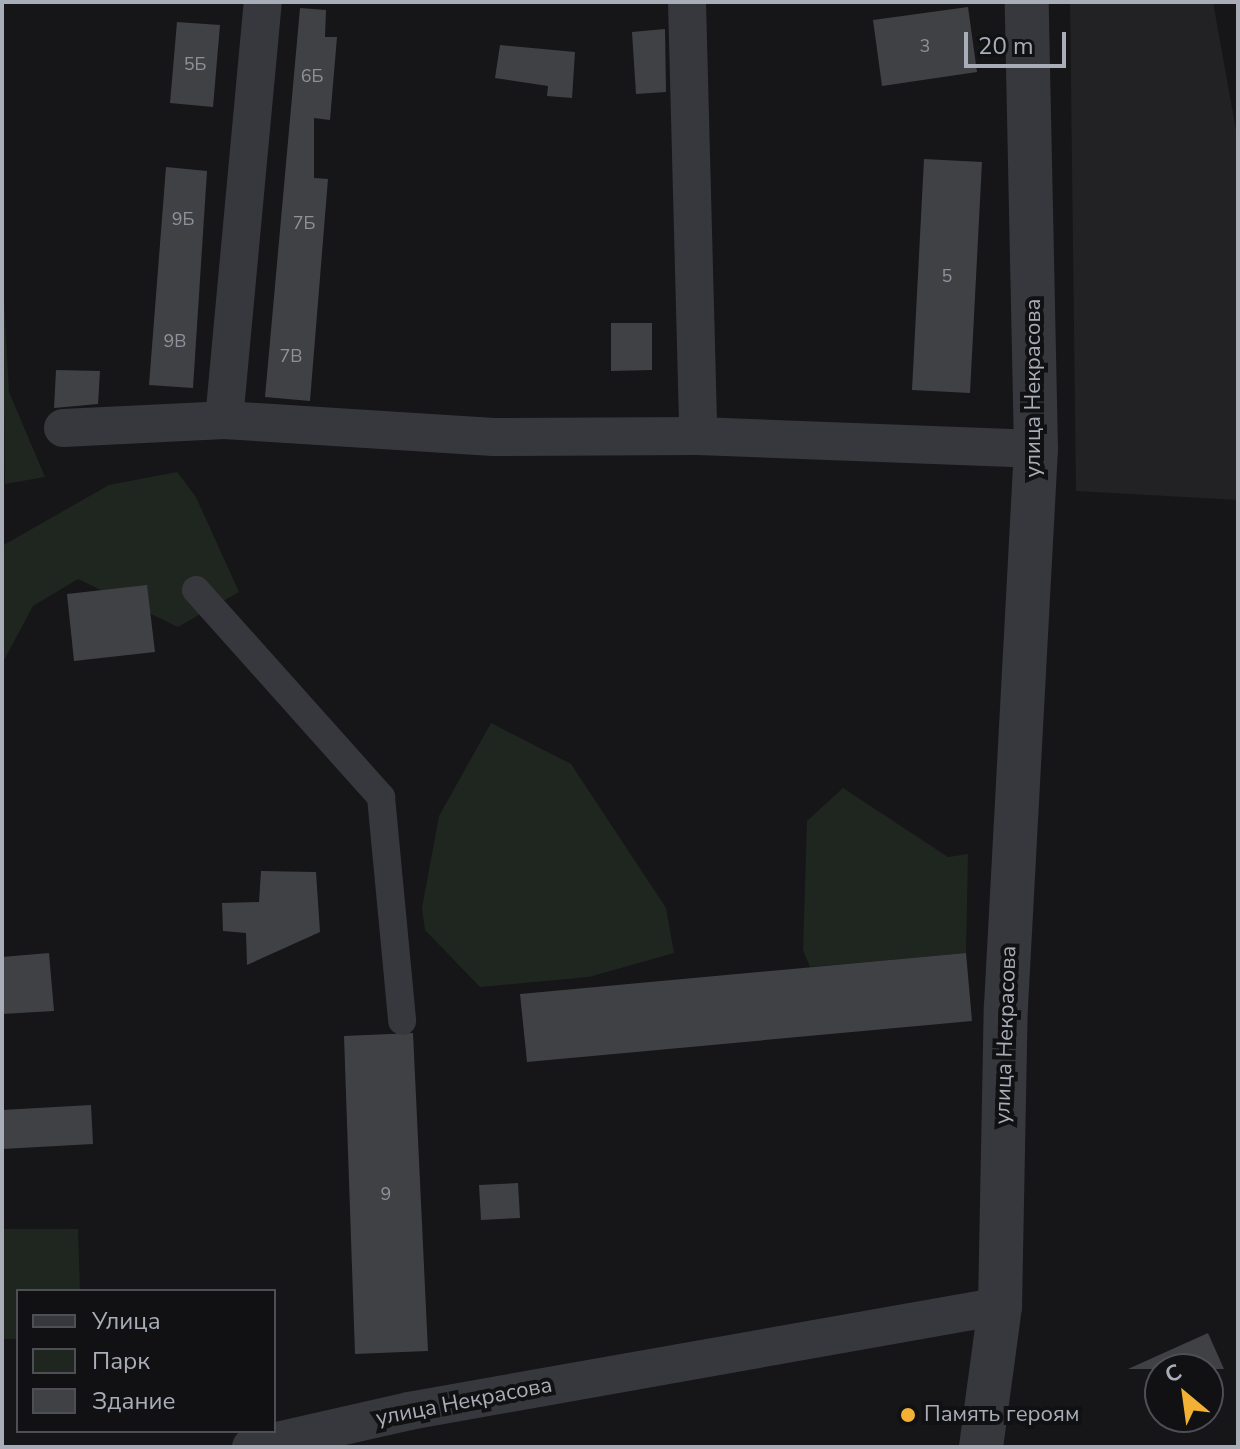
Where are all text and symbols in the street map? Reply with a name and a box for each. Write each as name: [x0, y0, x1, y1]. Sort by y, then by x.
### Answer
scale bar: [968, 16, 1070, 66]
text: 20 m: [978, 30, 1034, 62]
house number: 3: [920, 35, 930, 57]
house number: 5Б: [184, 53, 206, 75]
house number: 6Б: [301, 65, 323, 87]
house number: 9Б: [172, 208, 194, 230]
house number: 7Б: [293, 212, 315, 234]
house number: 5: [942, 265, 952, 287]
street label: улица Некрасова: [1021, 299, 1047, 477]
house number: 9В: [164, 330, 186, 352]
house number: 7В: [280, 345, 302, 367]
street label: улица Некрасова: [990, 945, 1022, 1125]
house number: 9: [381, 1183, 391, 1205]
legend: [16, 1289, 276, 1433]
text: Улица: [92, 1305, 161, 1337]
text: Парк: [92, 1345, 150, 1377]
north arrow: [1144, 1353, 1224, 1433]
text: С: [1160, 1357, 1187, 1391]
street label: улица Некрасова: [374, 1372, 554, 1432]
text: Здание: [92, 1385, 176, 1417]
place label: Память героям: [924, 1402, 1079, 1428]
marker: Память героям: [899, 1406, 917, 1424]

